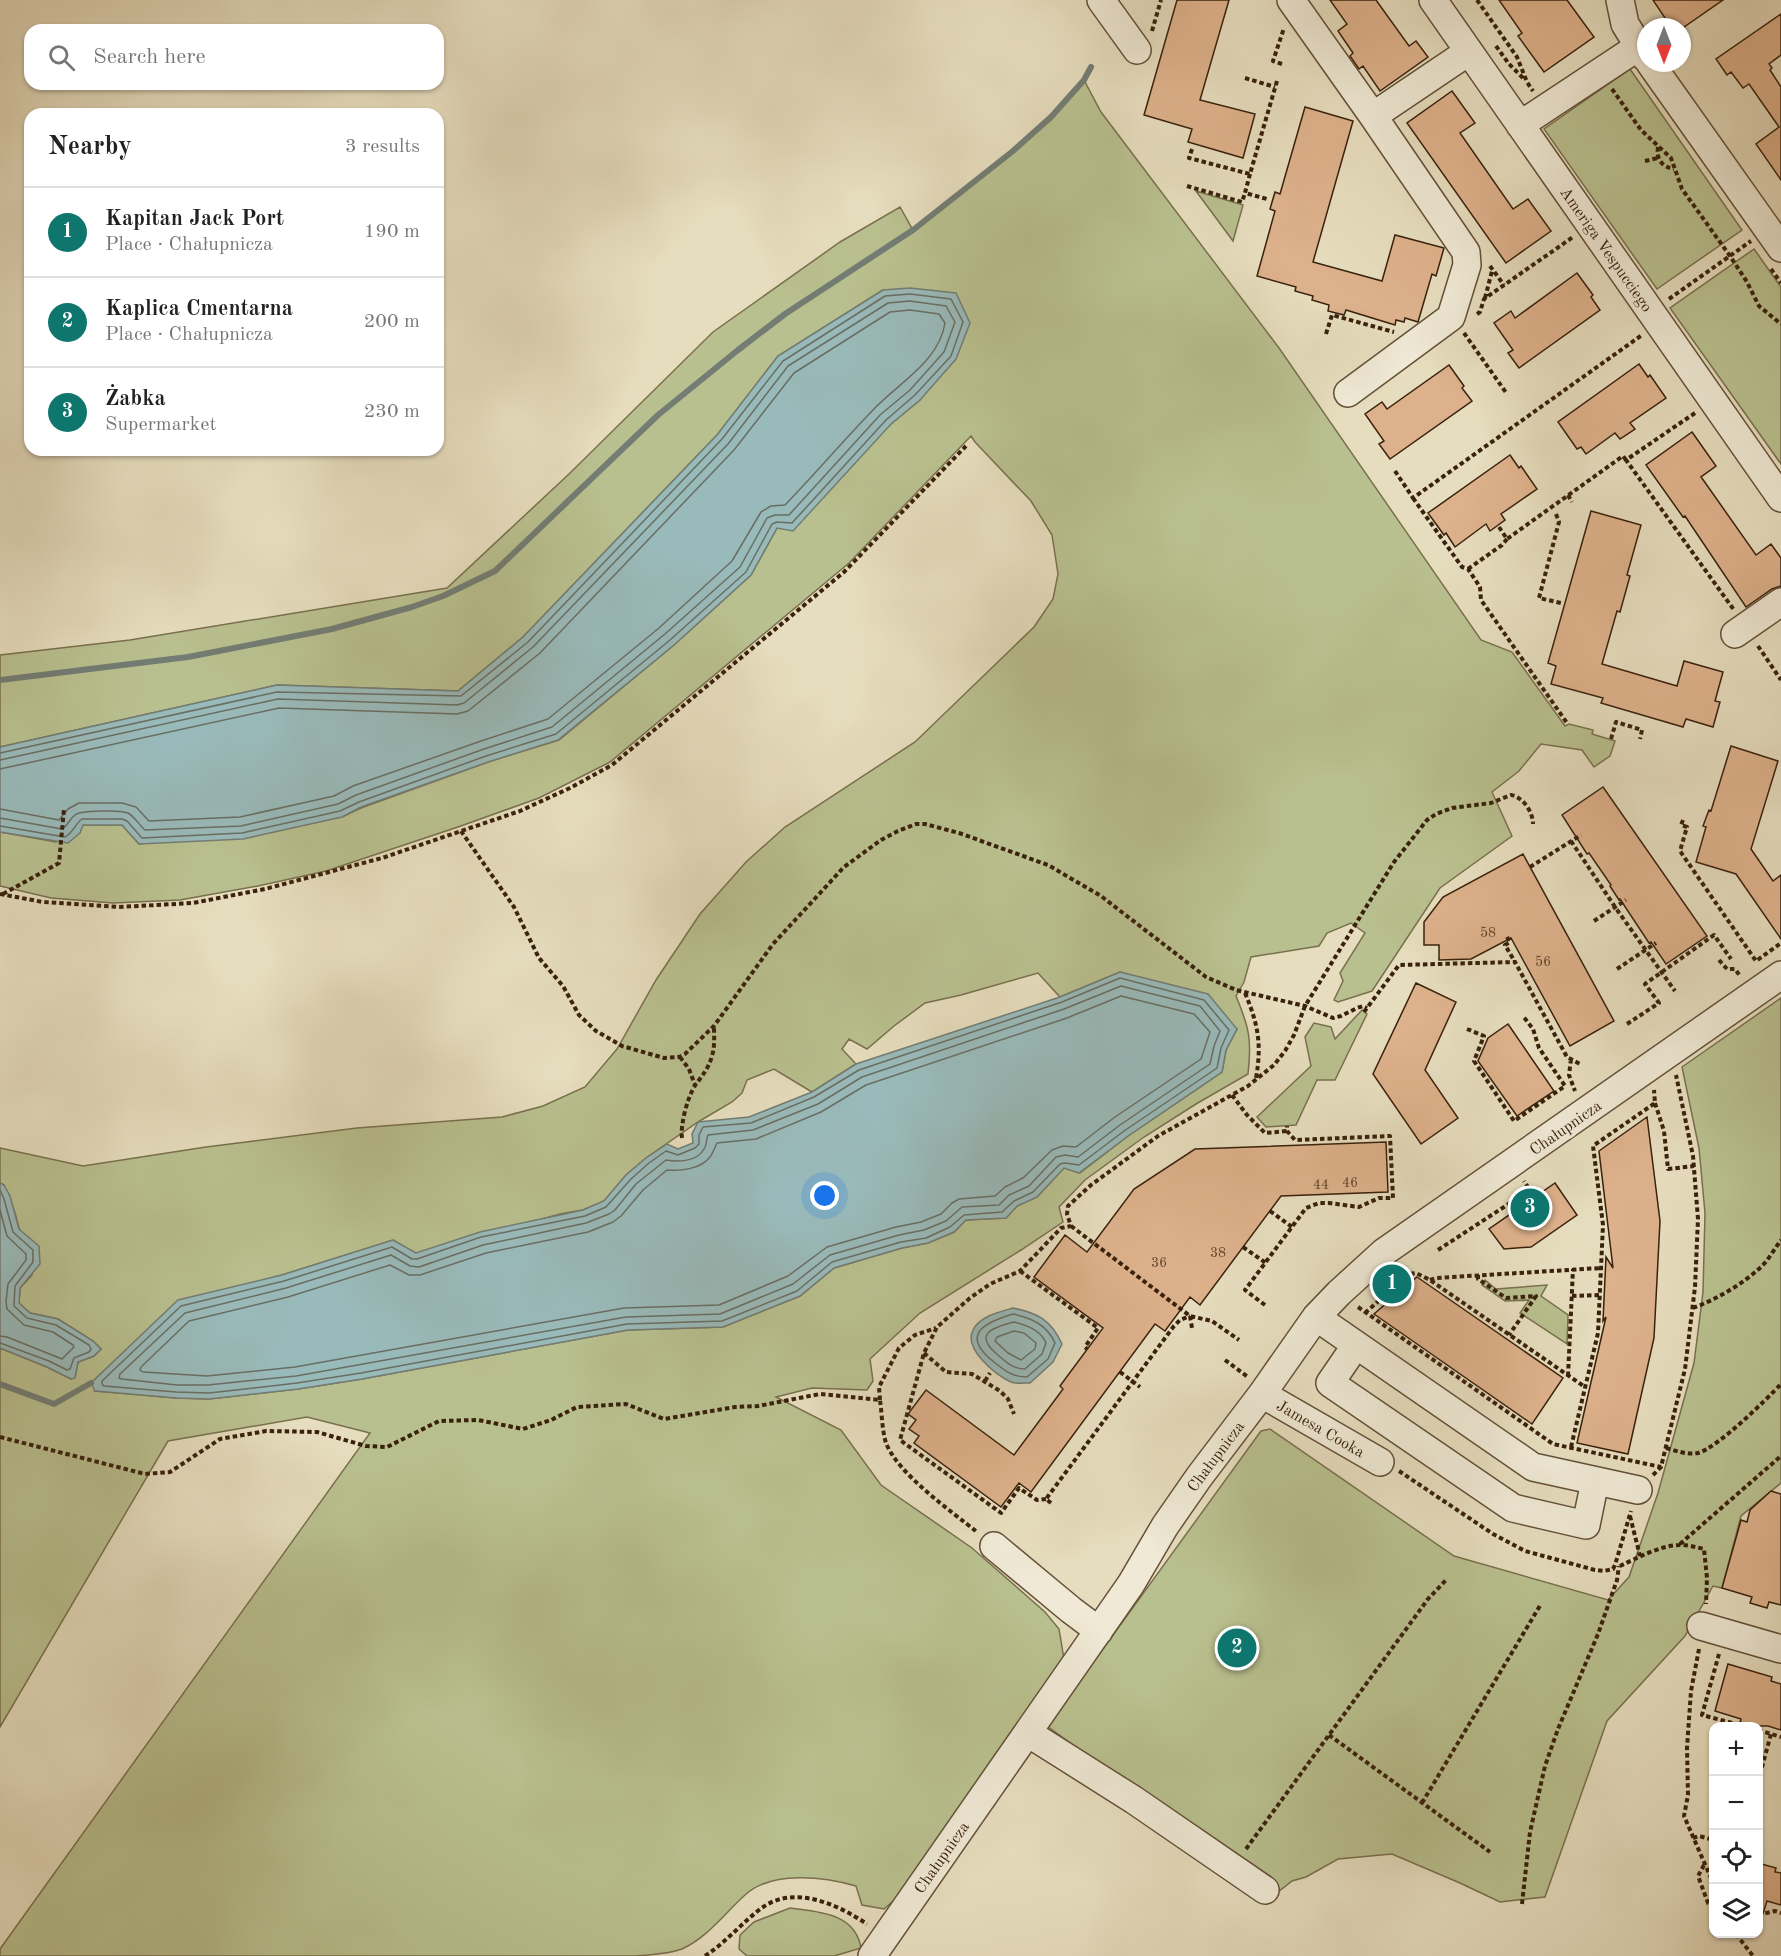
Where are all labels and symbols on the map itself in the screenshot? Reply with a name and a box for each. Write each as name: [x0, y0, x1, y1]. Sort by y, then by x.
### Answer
north arrow: [1637, 18, 1691, 72]
street label: Ameriga Vespucciego: [1556, 185, 1654, 316]
house number: 58: [1480, 926, 1496, 940]
house number: 56: [1535, 955, 1551, 969]
street label: Chałupnicza: [1527, 1098, 1605, 1159]
house number: 46: [1342, 1176, 1358, 1190]
house number: 44: [1313, 1178, 1329, 1192]
your location: [810, 1181, 839, 1210]
pin: 3: [1510, 1186, 1550, 1230]
house number: 38: [1210, 1246, 1226, 1260]
house number: 36: [1151, 1256, 1167, 1270]
pin: 1: [1372, 1262, 1412, 1306]
street label: Jamesa Cooka: [1273, 1398, 1367, 1461]
street label: Chałupnicza: [1185, 1419, 1248, 1495]
pin: 2: [1218, 1626, 1256, 1670]
street label: Chałupnicza: [912, 1819, 973, 1897]

